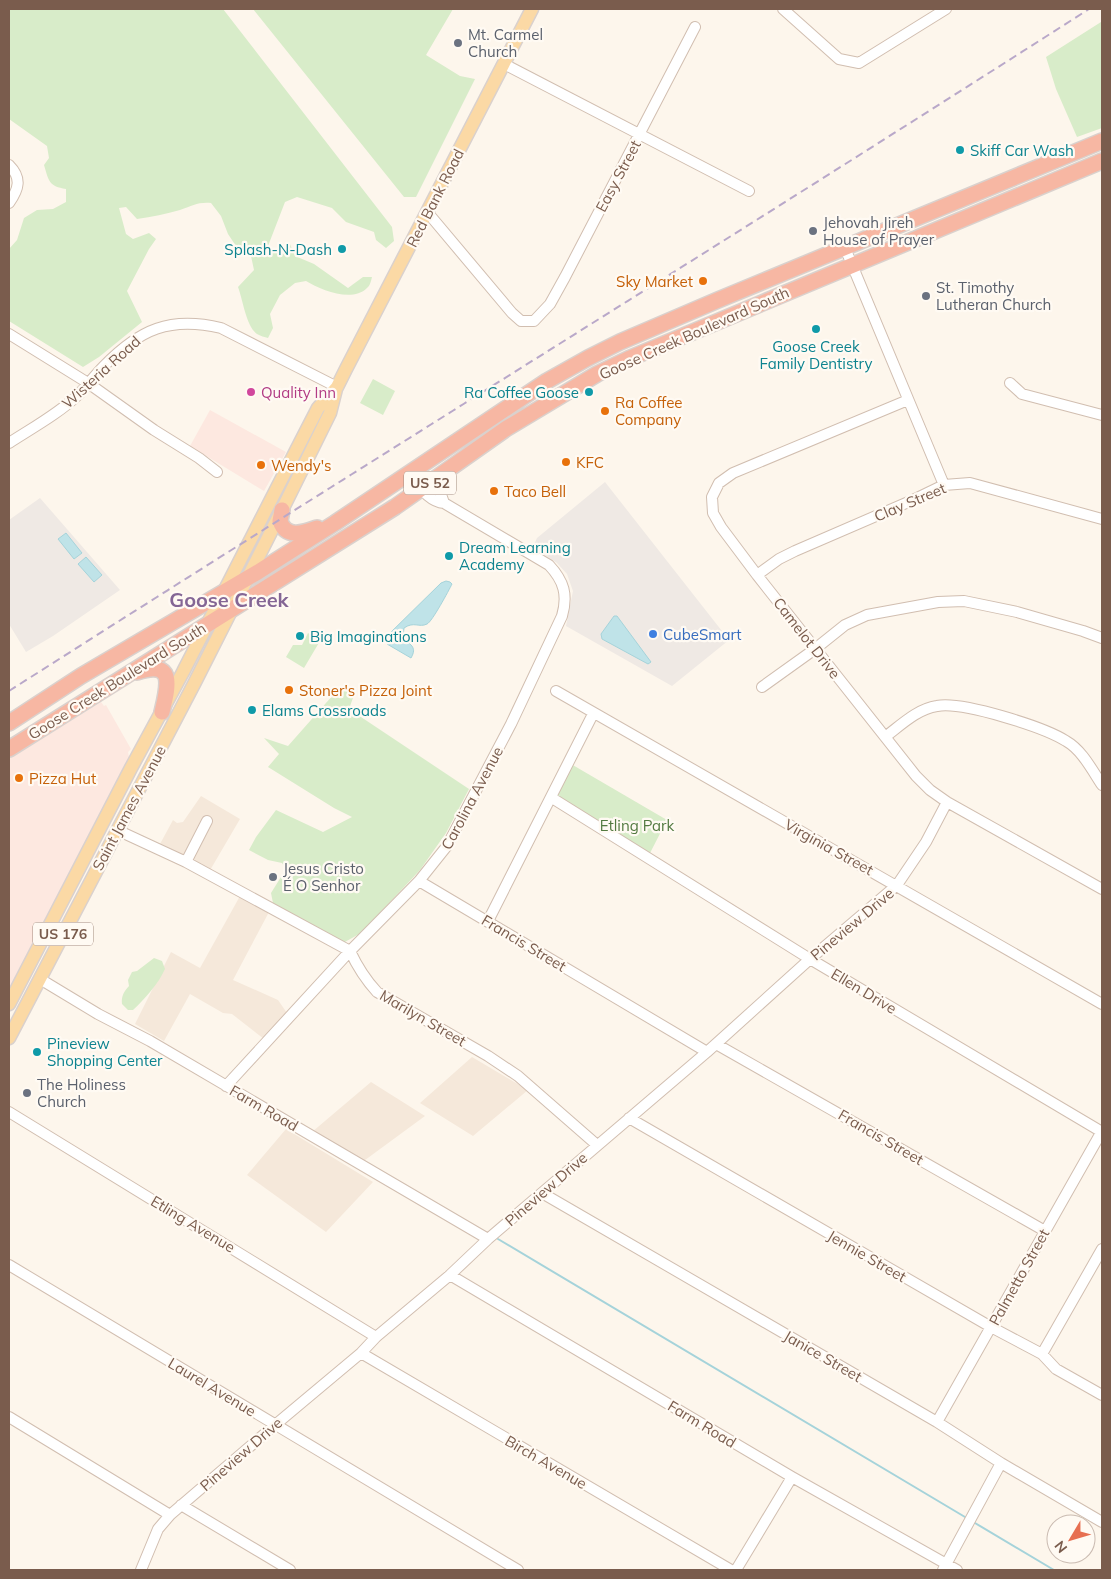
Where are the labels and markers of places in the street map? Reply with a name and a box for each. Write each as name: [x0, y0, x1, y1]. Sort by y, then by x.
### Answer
place label: Mt. Carmel Church: [468, 25, 543, 61]
marker: Mt. Carmel Church: [452, 37, 464, 49]
place label: Skiff Car Wash: [970, 141, 1074, 160]
marker: Skiff Car Wash: [954, 144, 966, 156]
place label: Jehovah Jireh House of Prayer: [823, 213, 935, 249]
marker: Jehovah Jireh House of Prayer: [807, 225, 819, 237]
place label: Splash-N-Dash: [224, 240, 332, 259]
marker: Splash-N-Dash: [336, 243, 348, 255]
place label: Sky Market: [616, 272, 693, 291]
marker: Sky Market: [697, 275, 709, 287]
place label: St. Timothy Lutheran Church: [936, 278, 1051, 314]
marker: St. Timothy Lutheran Church: [920, 290, 932, 302]
marker: Goose Creek Family Dentistry: [810, 323, 822, 335]
place label: Goose Creek Family Dentistry: [760, 337, 872, 373]
place label: Quality Inn: [261, 383, 336, 402]
place label: Ra Coffee Goose: [464, 383, 579, 402]
marker: Quality Inn: [245, 386, 257, 398]
marker: Ra Coffee Goose: [583, 386, 595, 398]
place label: Ra Coffee Company: [615, 393, 683, 429]
marker: Ra Coffee Company: [599, 405, 611, 417]
place label: KFC: [576, 453, 604, 472]
place label: Wendy's: [271, 456, 331, 475]
marker: KFC: [560, 456, 572, 468]
marker: Wendy's: [255, 459, 267, 471]
place label: Taco Bell: [504, 482, 566, 501]
marker: Taco Bell: [488, 485, 500, 497]
place label: Dream Learning Academy: [459, 538, 571, 574]
marker: Dream Learning Academy: [443, 550, 455, 562]
place label: CubeSmart: [663, 625, 742, 644]
place label: Big Imaginations: [310, 627, 427, 646]
marker: CubeSmart: [647, 628, 659, 640]
marker: Big Imaginations: [294, 630, 306, 642]
place label: Stoner's Pizza Joint: [299, 681, 432, 700]
marker: Stoner's Pizza Joint: [283, 684, 295, 696]
place label: Elams Crossroads: [262, 701, 386, 720]
marker: Elams Crossroads: [246, 704, 258, 716]
place label: Pizza Hut: [29, 769, 96, 788]
marker: Pizza Hut: [13, 772, 25, 784]
place label: Jesus Cristo É O Senhor: [283, 859, 364, 895]
marker: Jesus Cristo É O Senhor: [267, 871, 279, 883]
place label: Pineview Shopping Center: [47, 1034, 163, 1070]
marker: Pineview Shopping Center: [31, 1046, 43, 1058]
place label: The Holiness Church: [37, 1075, 126, 1111]
marker: The Holiness Church: [21, 1087, 33, 1099]

